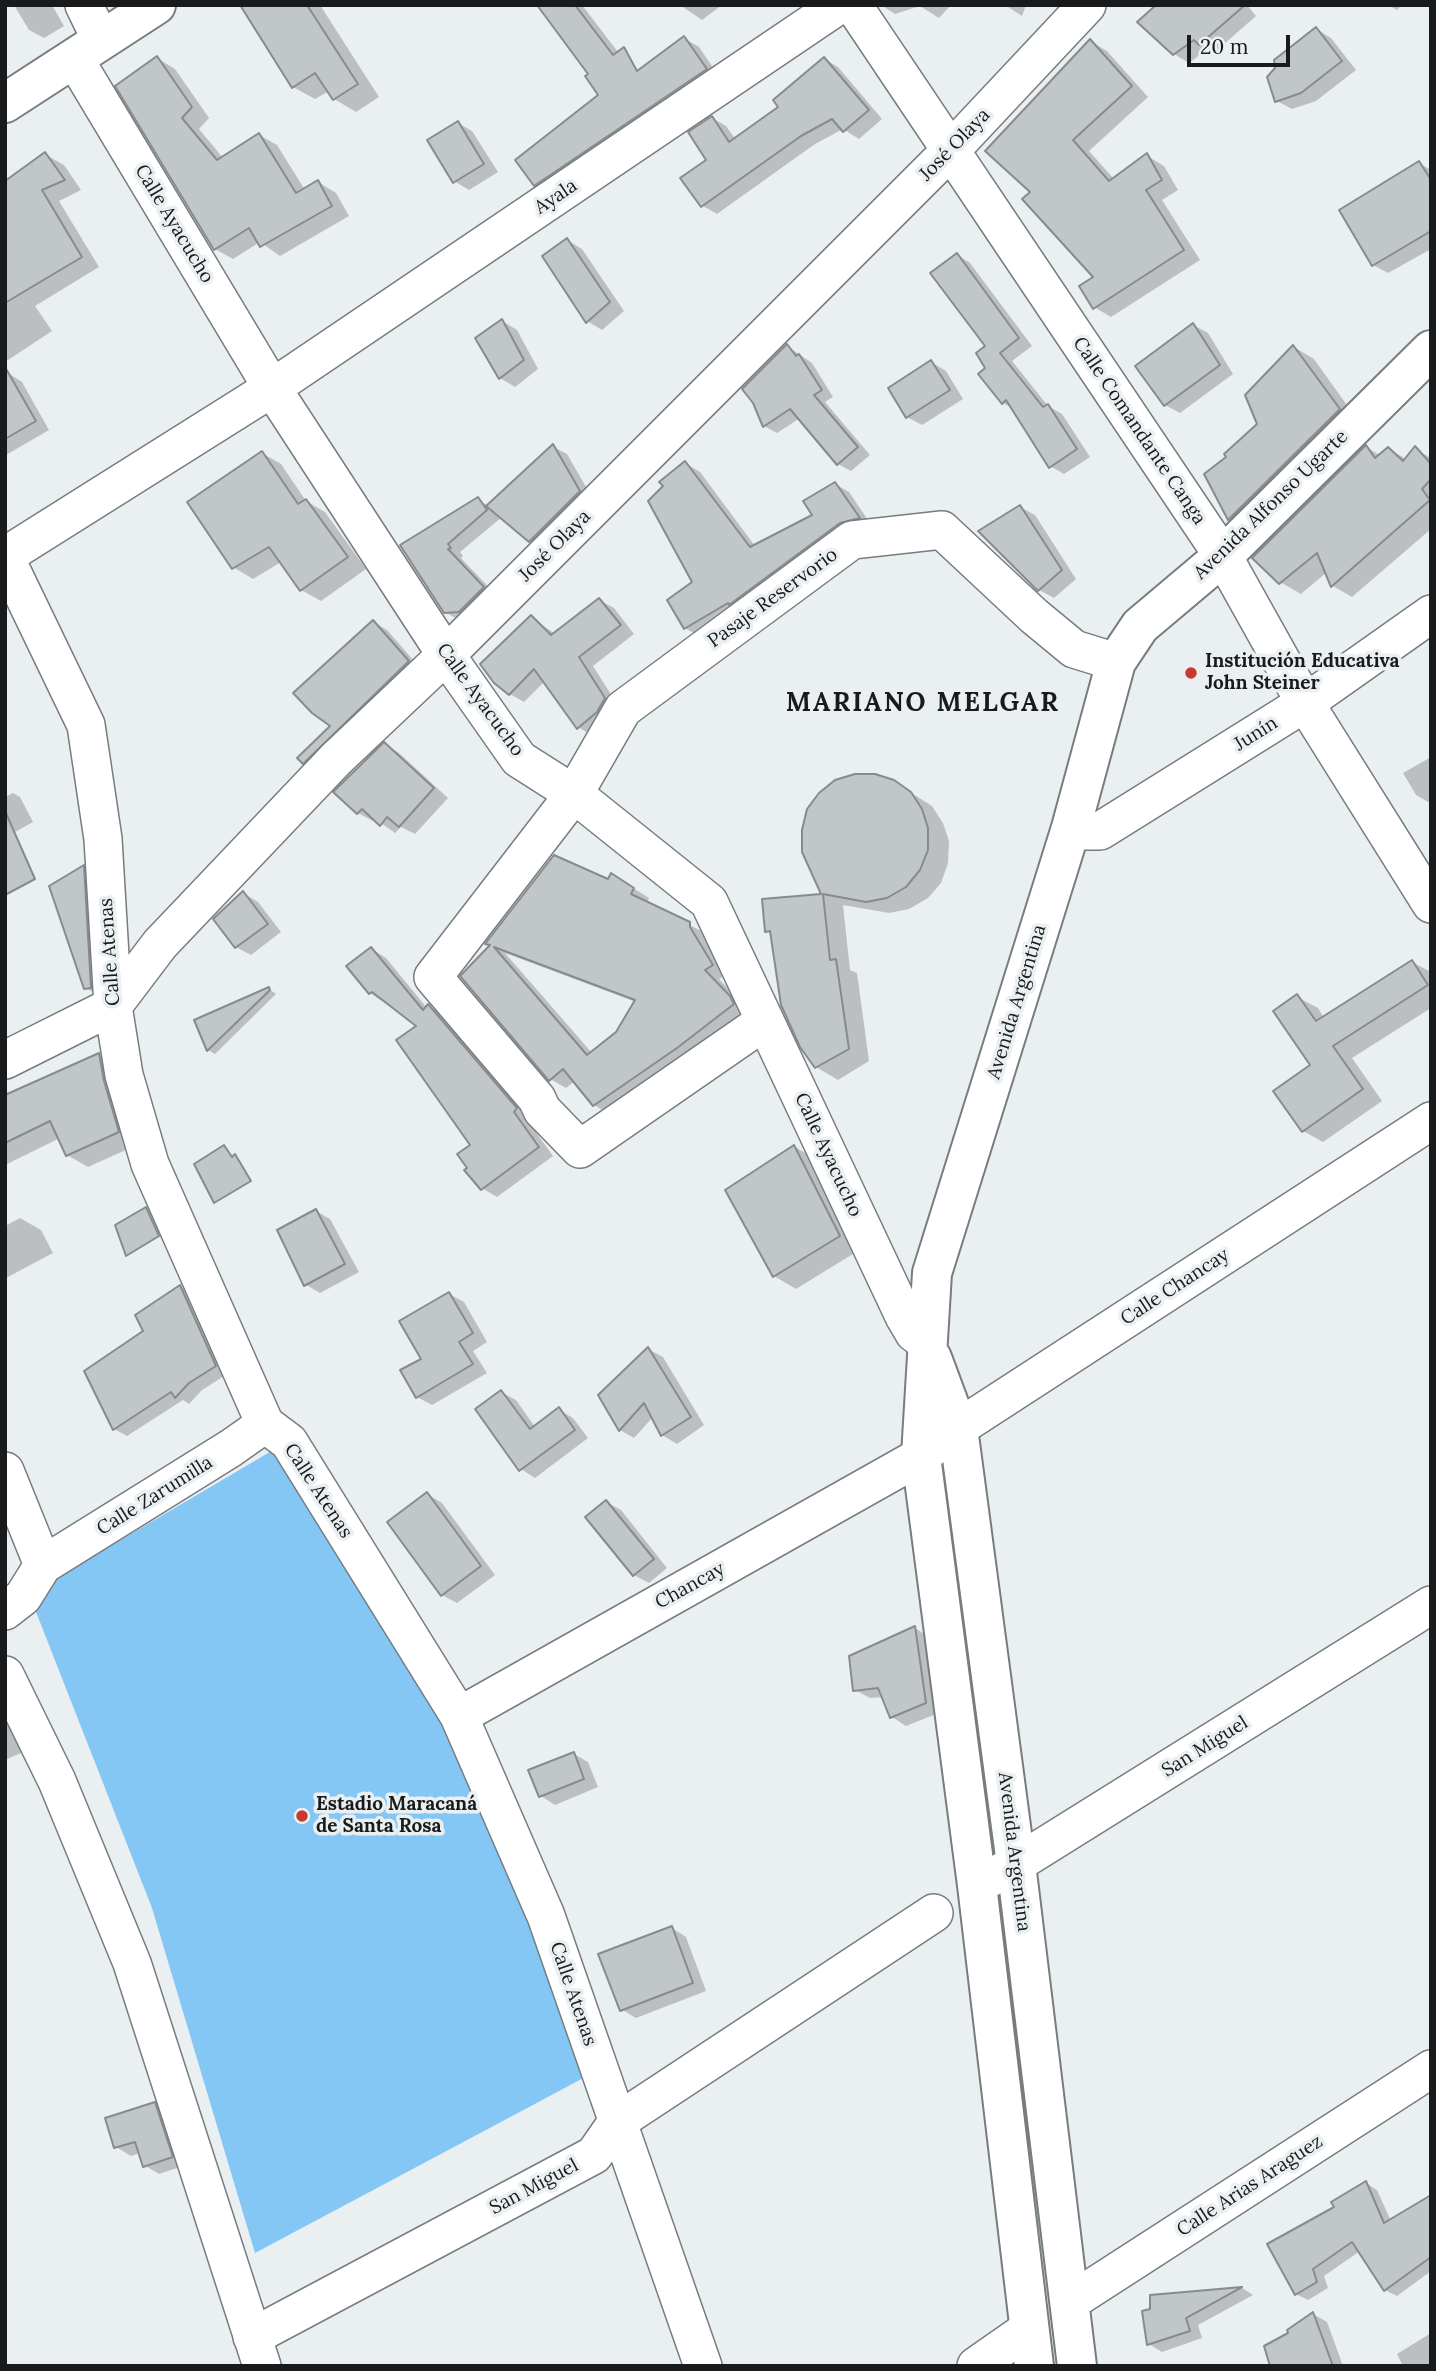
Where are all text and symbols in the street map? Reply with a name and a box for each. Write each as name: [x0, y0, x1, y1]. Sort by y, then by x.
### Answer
scale bar: [1191, 21, 1294, 65]
text: 20 m: [1200, 33, 1249, 60]
street label: José Olaya: [915, 104, 995, 186]
street label: Calle Ayacucho: [130, 161, 218, 287]
street label: Ayala: [530, 175, 582, 219]
street label: Calle Comandante Canga: [1068, 333, 1210, 529]
street label: Avenida Alfonso Ugarte: [1189, 425, 1353, 585]
street label: José Olaya: [514, 505, 596, 587]
street label: Pasaje Reservorio: [704, 543, 842, 653]
street label: Calle Ayacucho: [431, 639, 529, 761]
place label: Institución Educativa John Steiner: [1205, 651, 1400, 695]
marker: Institución Educativa John Steiner: [1183, 665, 1199, 681]
district label: MARIANO MELGAR: [788, 688, 1058, 720]
street label: Junín: [1230, 712, 1282, 756]
street label: Calle Atenas: [95, 897, 125, 1007]
street label: Avenida Argentina: [983, 922, 1051, 1082]
street label: Calle Ayacucho: [789, 1089, 867, 1221]
street label: Calle Chancay: [1117, 1244, 1233, 1330]
street label: Calle Atenas: [279, 1439, 357, 1543]
street label: Calle Zarumilla: [93, 1451, 217, 1541]
street label: Chancay: [651, 1558, 729, 1614]
street label: San Miguel: [1158, 1712, 1252, 1782]
street label: Avenida Argentina: [993, 1771, 1035, 1933]
place label: Estadio Maracaná de Santa Rosa: [316, 1794, 477, 1838]
marker: Estadio Maracaná de Santa Rosa: [294, 1808, 310, 1824]
street label: Calle Atenas: [545, 1939, 601, 2049]
street label: Calle Arias Araguez: [1173, 2130, 1327, 2242]
street label: San Miguel: [486, 2154, 582, 2220]

